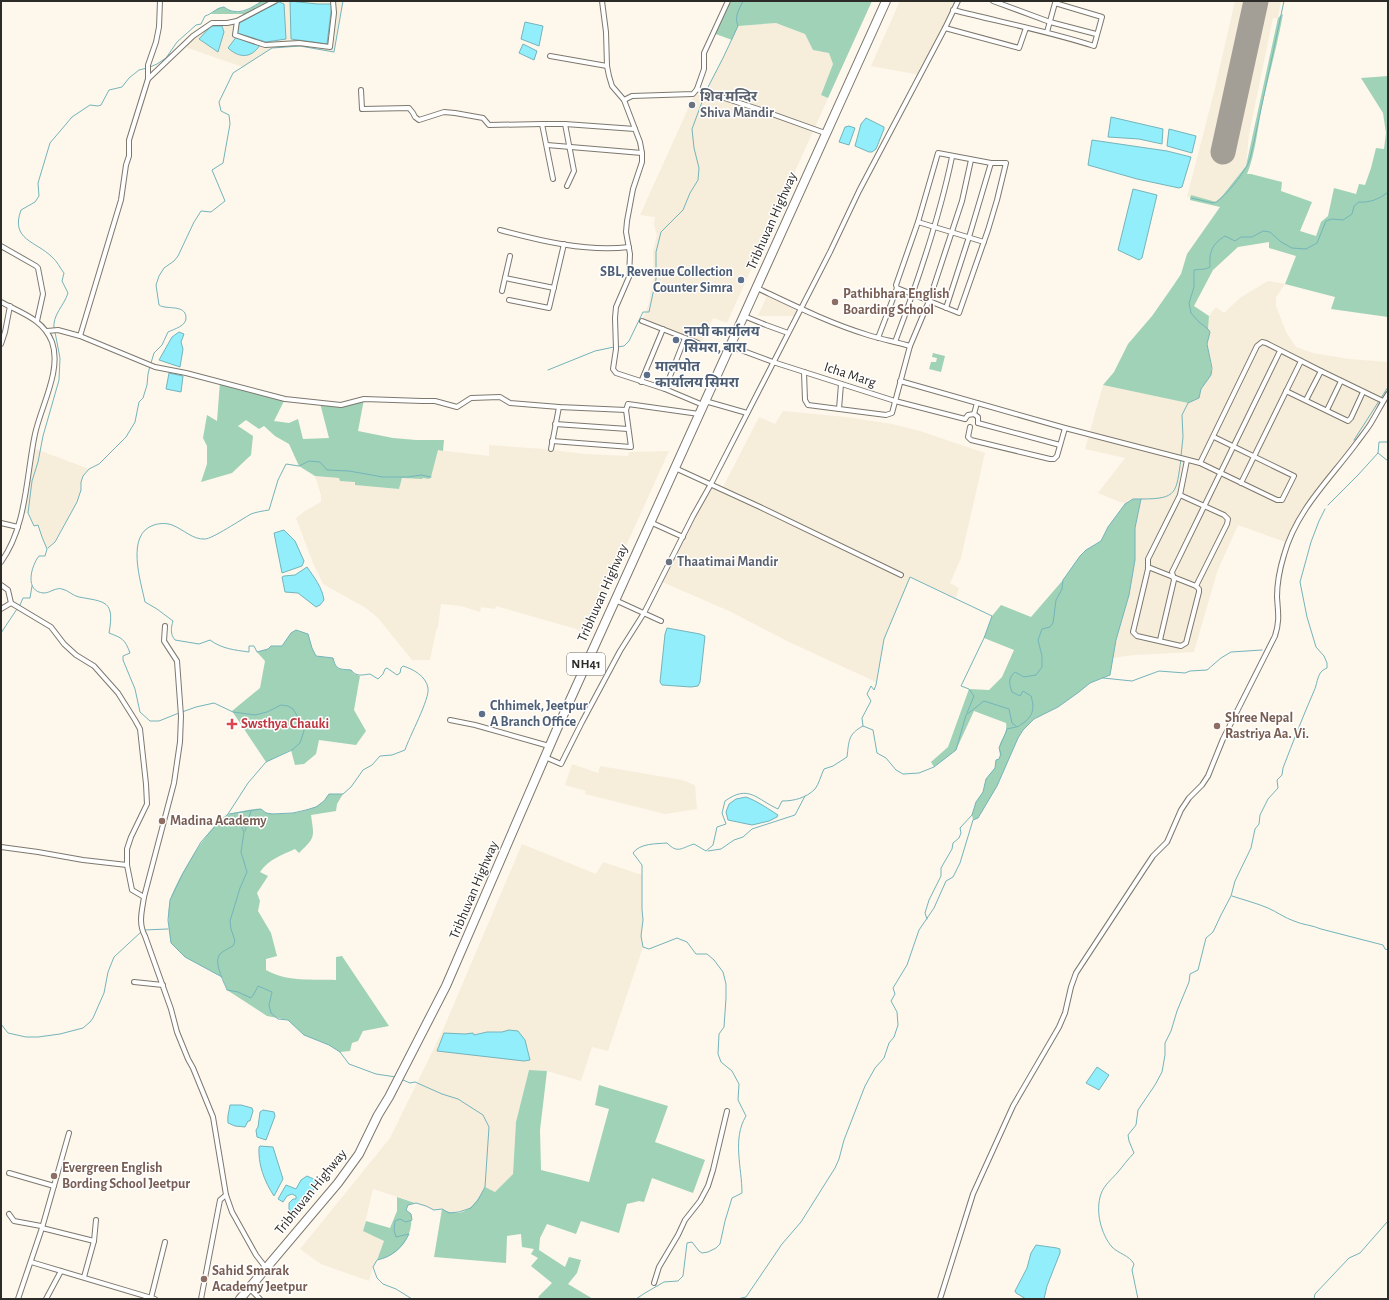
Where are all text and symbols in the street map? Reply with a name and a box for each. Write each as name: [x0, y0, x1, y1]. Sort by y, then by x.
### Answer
place label: शिव मन्दिर Shiva Mandir: [700, 88, 774, 120]
marker: शिव मन्दिर Shiva Mandir: [687, 100, 697, 110]
street label: Tribhuvan Highway: [744, 170, 800, 272]
place label: SBL, Revenue Collection Counter Simra: [600, 265, 733, 295]
marker: SBL, Revenue Collection Counter Simra: [736, 275, 746, 285]
place label: Pathibhara English Boarding School: [843, 287, 950, 317]
marker: Pathibhara English Boarding School: [830, 297, 840, 307]
place label: नापी कार्यालय सिमरा, बारा: [684, 323, 761, 355]
marker: नापी कार्यालय सिमरा, बारा: [671, 335, 681, 345]
place label: मालपोत कार्यालय सिमरा: [655, 358, 740, 390]
street label: Icha Marg: [822, 360, 878, 390]
marker: मालपोत कार्यालय सिमरा: [642, 370, 652, 380]
street label: Tribhuvan Highway: [575, 542, 631, 644]
place label: Thaatimai Mandir: [677, 555, 778, 569]
marker: Thaatimai Mandir: [664, 557, 674, 567]
road number: NH41: [567, 653, 605, 675]
place label: Chhimek, Jeetpur A Branch Office: [490, 699, 588, 729]
marker: Chhimek, Jeetpur A Branch Office: [477, 709, 487, 719]
place label: Shree Nepal Rastriya Aa. Vi.: [1225, 711, 1309, 741]
place label: Swsthya Chauki: [241, 717, 329, 731]
marker: Swsthya Chauki: [226, 718, 238, 730]
marker: Shree Nepal Rastriya Aa. Vi.: [1212, 721, 1222, 731]
place label: Madina Academy: [170, 814, 267, 828]
marker: Madina Academy: [157, 816, 167, 826]
street label: Tribhuvan Highway: [447, 839, 501, 941]
street label: Tribhuvan Highway: [272, 1147, 350, 1237]
place label: Evergreen English Bording School Jeetpur: [62, 1161, 190, 1191]
marker: Evergreen English Bording School Jeetpur: [49, 1171, 59, 1181]
place label: Sahid Smarak Academy Jeetpur: [212, 1264, 307, 1294]
marker: Sahid Smarak Academy Jeetpur: [199, 1274, 209, 1284]

